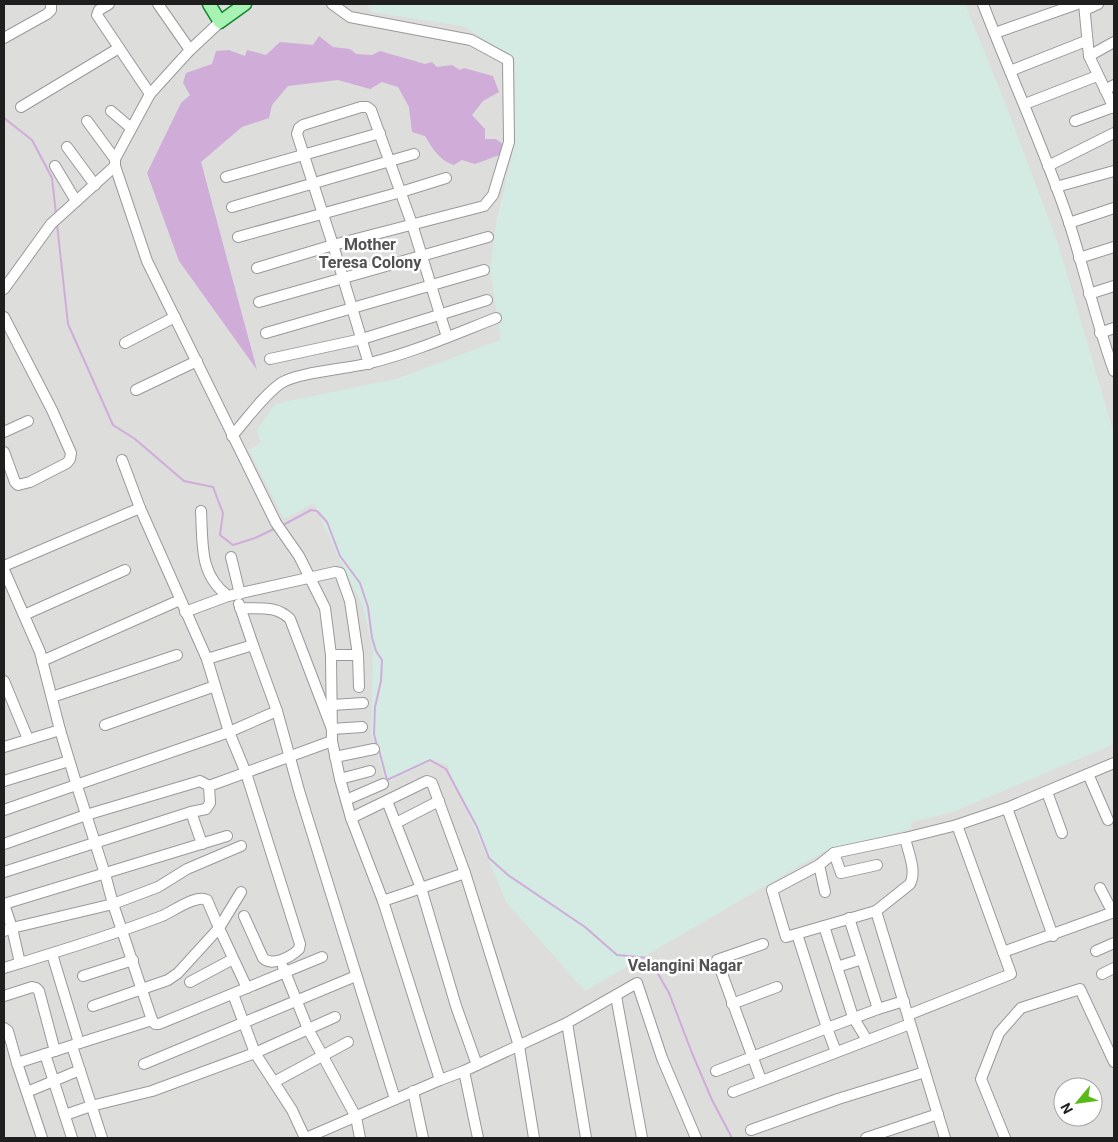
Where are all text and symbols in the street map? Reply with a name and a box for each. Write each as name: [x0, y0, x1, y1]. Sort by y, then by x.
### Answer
district label: Mother Teresa Colony: [319, 235, 422, 272]
district label: Velangini Nagar: [628, 956, 742, 975]
north arrow: [1053, 1077, 1103, 1127]
text: N: [1057, 1100, 1076, 1117]

